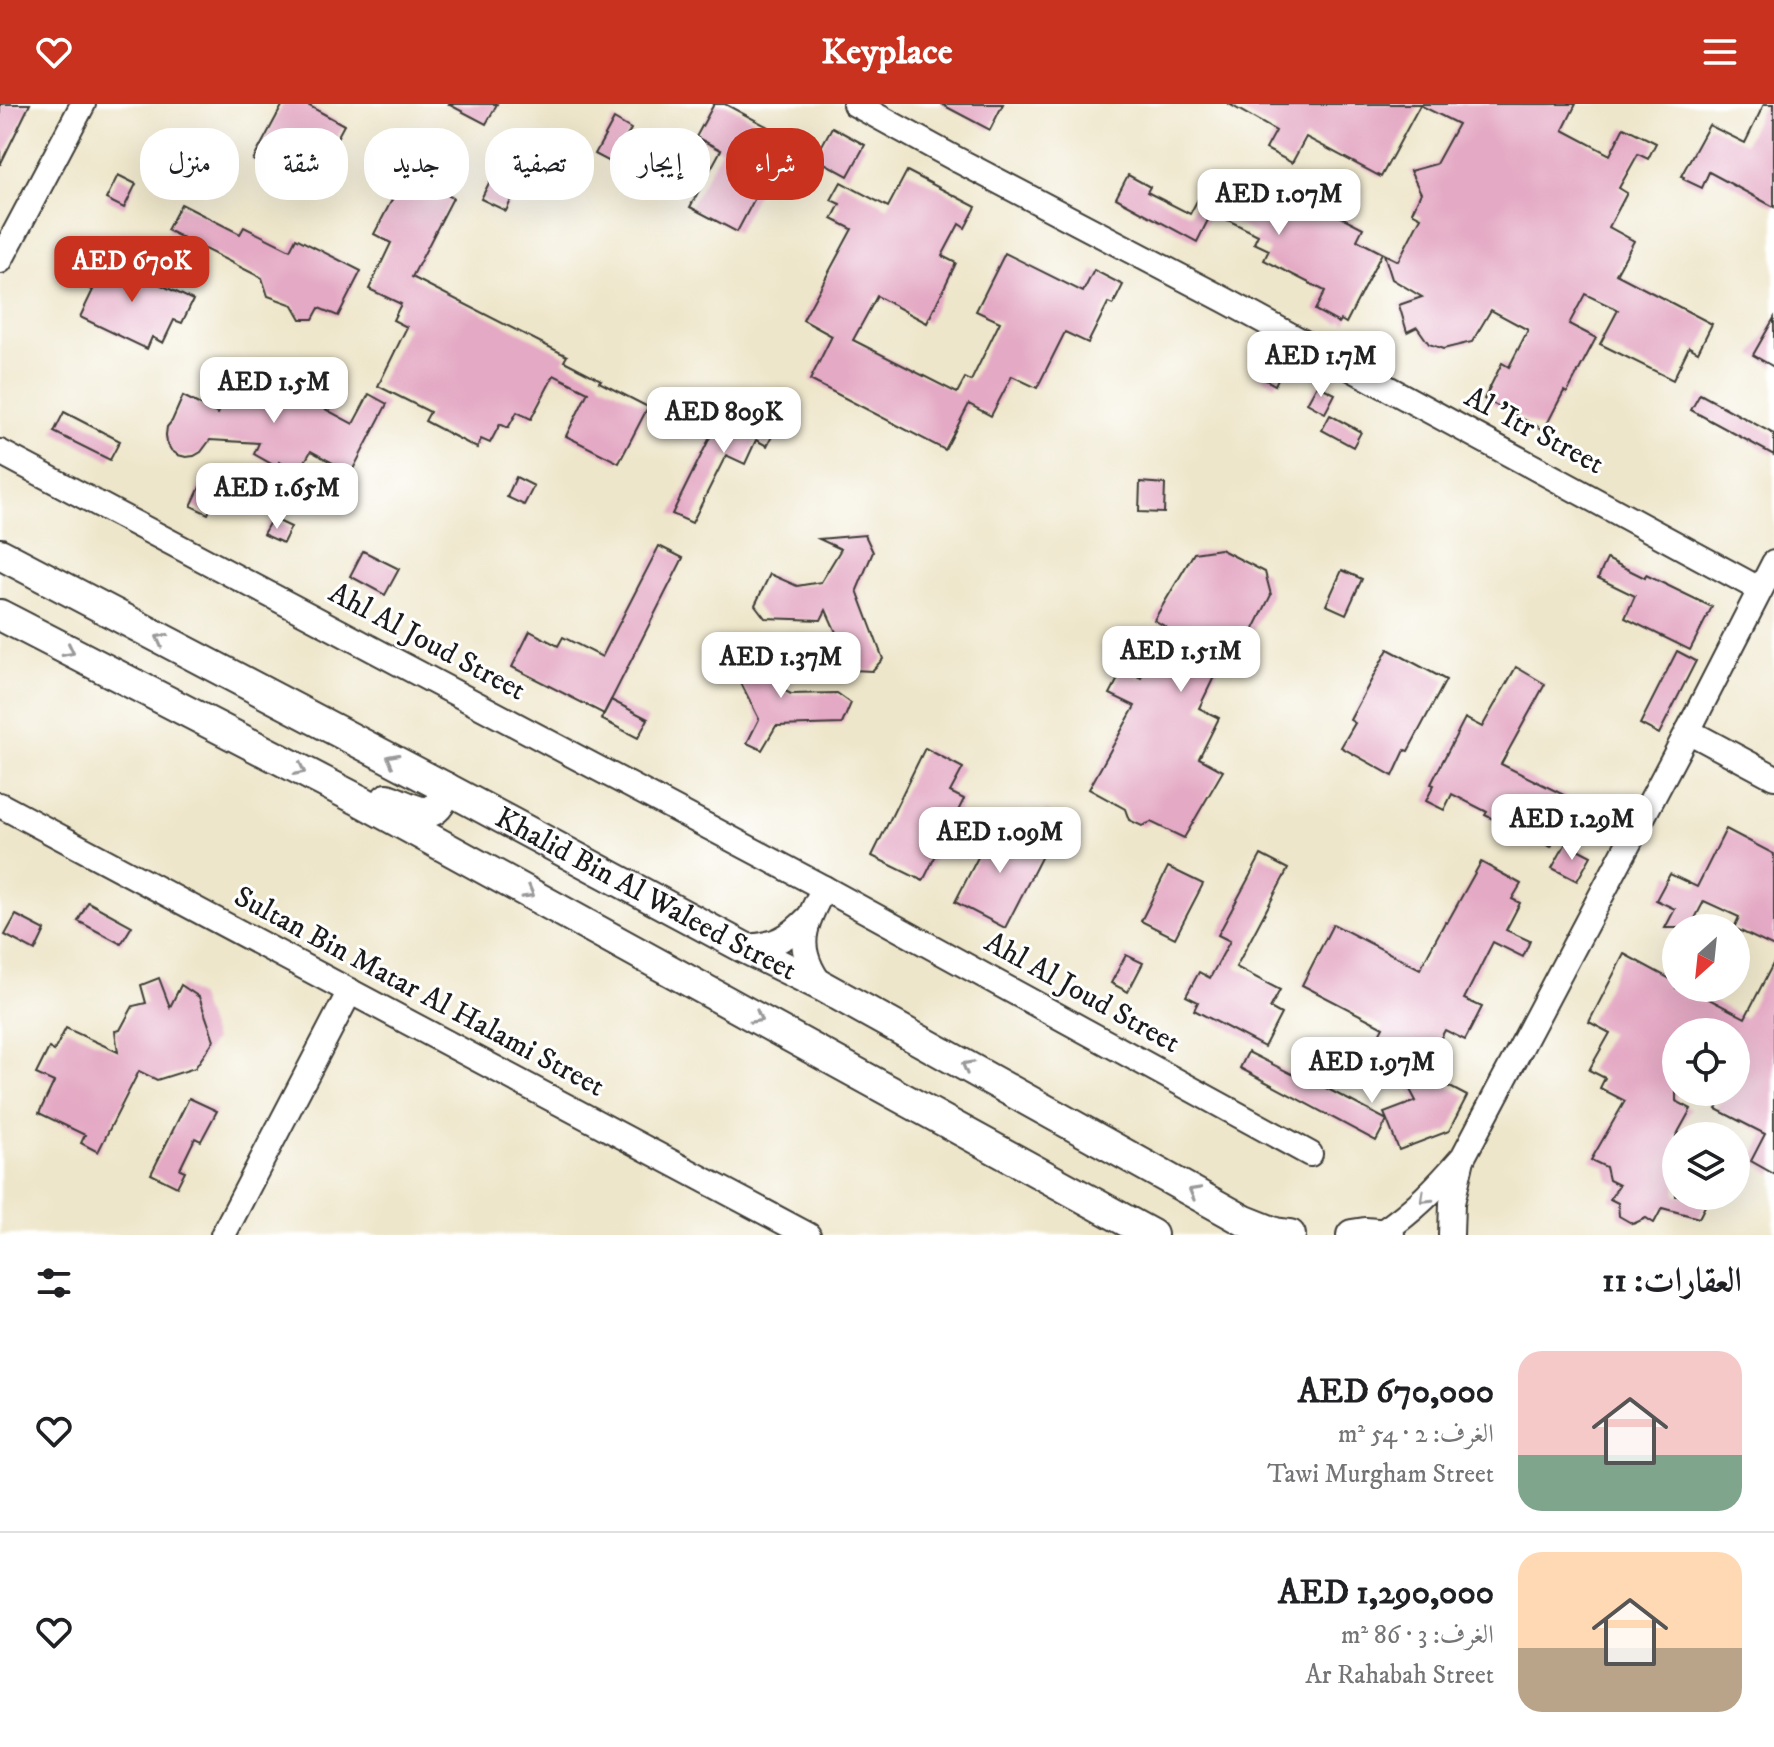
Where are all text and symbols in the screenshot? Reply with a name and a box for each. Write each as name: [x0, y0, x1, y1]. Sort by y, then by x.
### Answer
icon: heart: [32, 30, 76, 74]
text: Keyplace: [821, 30, 953, 75]
icon: menu: [1698, 30, 1742, 74]
chip: منزل: [140, 128, 239, 200]
chip: شقة: [255, 128, 348, 200]
chip: جديد: [364, 128, 469, 200]
chip: تصفية: [485, 128, 594, 200]
chip: إيجار: [610, 128, 710, 200]
chip: شراء: [726, 128, 824, 200]
pin: AED 1.07M: [1187, 169, 1371, 237]
text: AED 1.07M: [1215, 178, 1343, 211]
pin: AED 670K: [49, 236, 215, 304]
text: AED 670K: [72, 245, 192, 278]
pin: AED 1.7M: [1238, 331, 1404, 399]
text: AED 1.7M: [1265, 340, 1377, 373]
pin: AED 1.5M: [191, 357, 357, 425]
text: AED 1.5M: [218, 366, 330, 399]
street label: Al 'Itr Street: [1458, 379, 1610, 483]
pin: AED 809K: [641, 387, 807, 455]
text: AED 809K: [665, 396, 783, 429]
pin: AED 1.65M: [185, 463, 369, 531]
text: AED 1.65M: [214, 472, 340, 505]
street label: Ahl Al Joud Street: [322, 575, 532, 709]
pin: AED 1.51M: [1089, 626, 1273, 694]
pin: AED 1.37M: [689, 632, 873, 700]
one-way arrow: [155, 633, 170, 648]
text: AED 1.51M: [1120, 635, 1242, 668]
one-way arrow: [61, 641, 76, 656]
text: AED 1.37M: [720, 641, 842, 674]
one-way arrow: [385, 754, 400, 769]
one-way arrow: [292, 760, 307, 775]
pin: AED 1.29M: [1480, 794, 1664, 862]
street label: Khalid Bin Al Waleed Street: [489, 799, 803, 989]
text: AED 1.29M: [1509, 803, 1635, 836]
pin: AED 1.09M: [908, 807, 1092, 875]
text: AED 1.09M: [937, 816, 1063, 849]
street label: Sultan Bin Matar Al Halami Street: [227, 878, 611, 1106]
one-way arrow: [521, 884, 535, 899]
north arrow: [1662, 914, 1750, 1002]
map controls: [1662, 914, 1750, 1210]
street label: Ahl Al Joud Street: [978, 924, 1186, 1062]
one-way arrow: [749, 1009, 763, 1024]
button: locate: [1662, 1018, 1750, 1106]
pin: AED 1.97M: [1280, 1037, 1464, 1105]
text: AED 1.97M: [1309, 1046, 1435, 1079]
one-way arrow: [960, 1061, 975, 1076]
button: layers: [1662, 1122, 1750, 1210]
one-way arrow: [1188, 1187, 1202, 1202]
one-way arrow: [1420, 1189, 1434, 1203]
text: العقارات: 11: [1602, 1260, 1742, 1302]
icon: filters: [32, 1261, 76, 1305]
text: AED 670,000: [1298, 1371, 1494, 1413]
icon: home: [1582, 1383, 1678, 1479]
icon: heart: [32, 1409, 76, 1453]
text: الغرف: 2 · 54 m²: [1338, 1418, 1494, 1451]
text: Tawi Murgham Street: [1267, 1458, 1494, 1491]
text: AED 1,290,000: [1278, 1572, 1494, 1614]
icon: home: [1582, 1584, 1678, 1680]
icon: heart: [32, 1610, 76, 1654]
text: الغرف: 3 · 86 m²: [1341, 1619, 1494, 1652]
text: Ar Rahabah Street: [1305, 1659, 1494, 1692]

